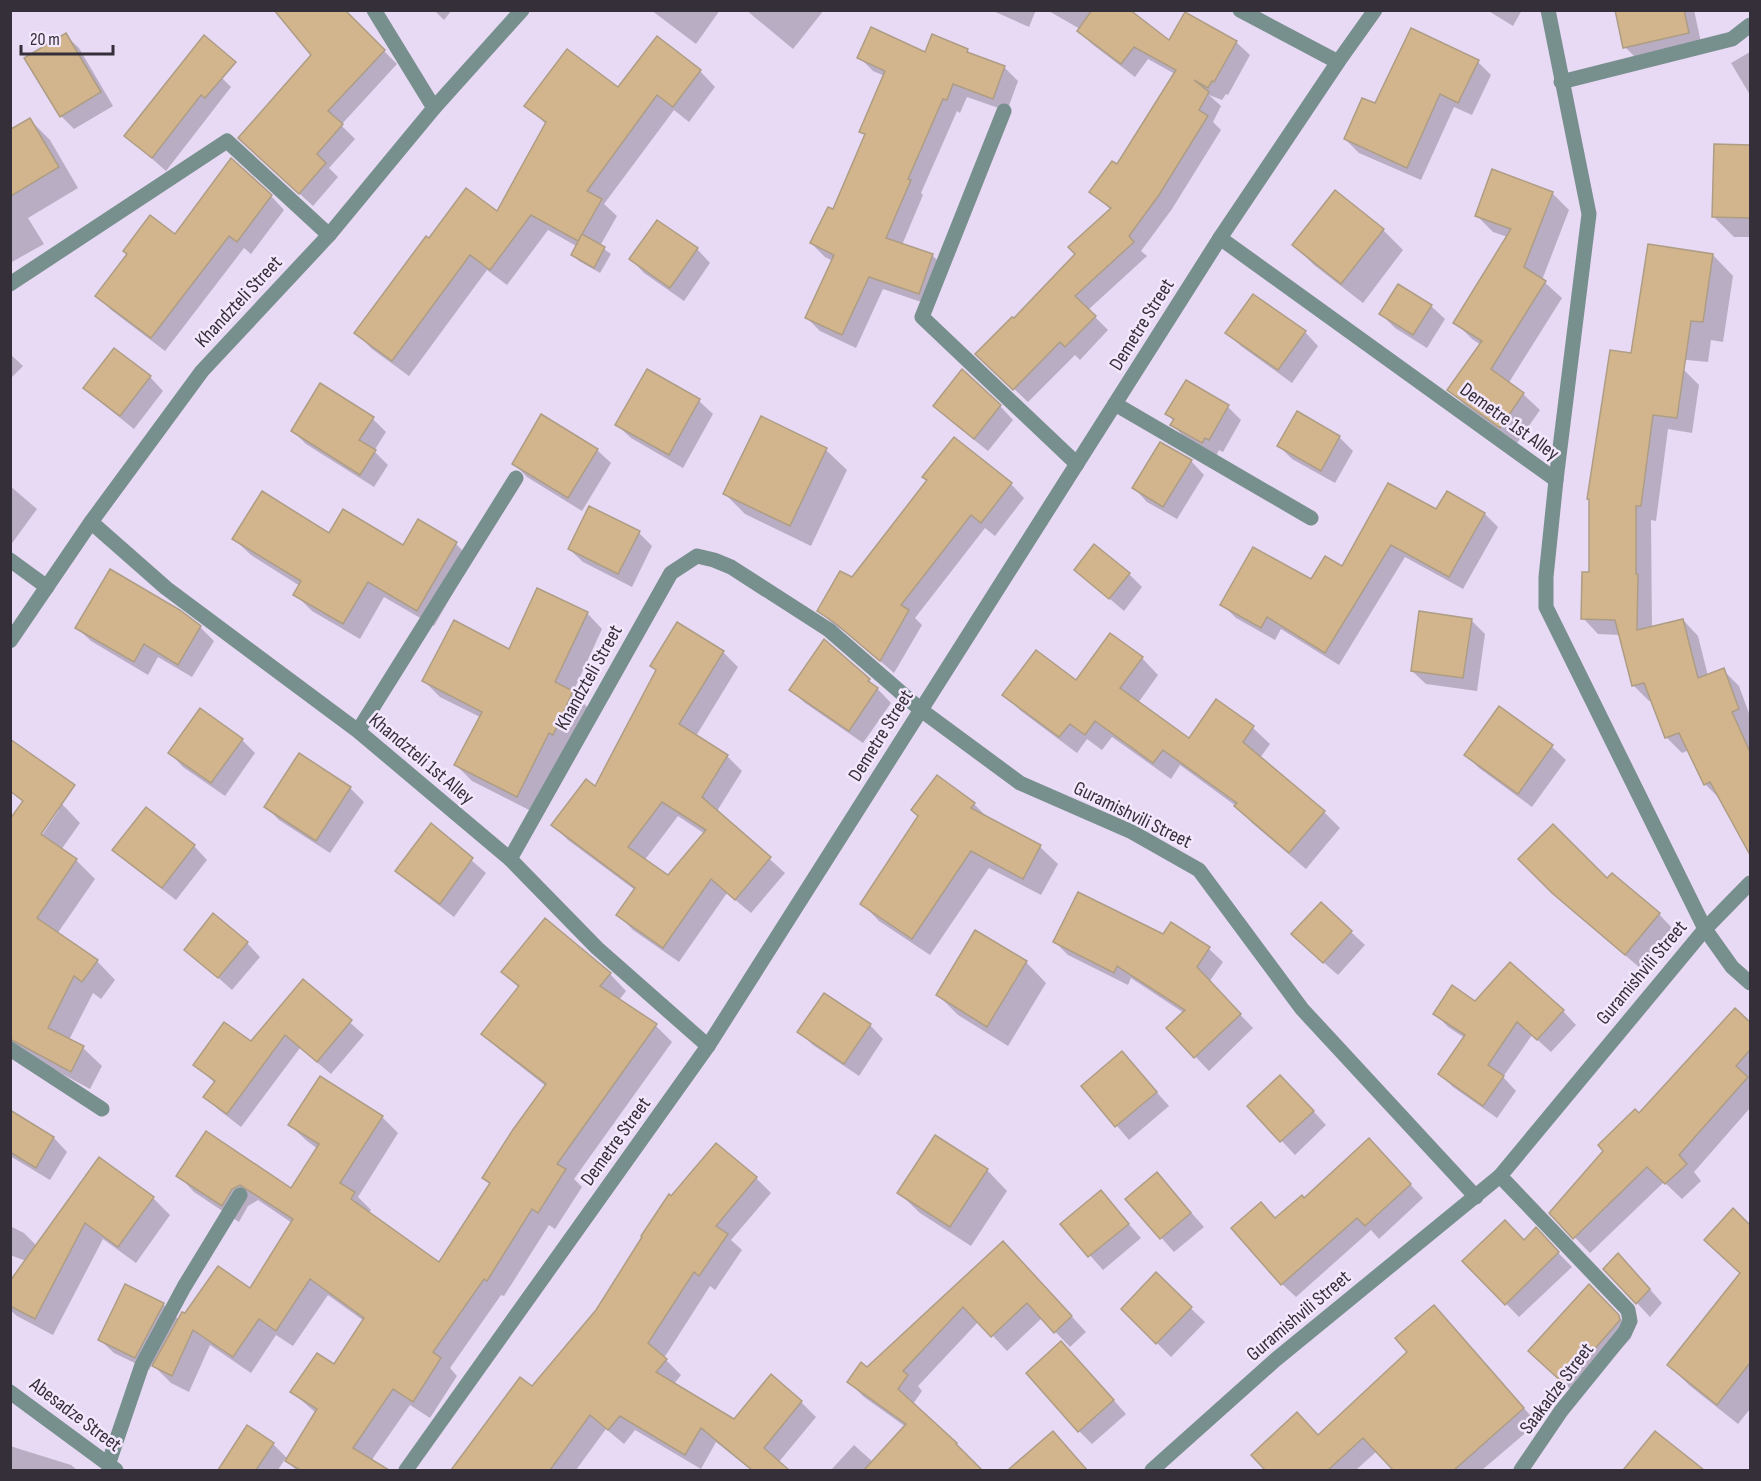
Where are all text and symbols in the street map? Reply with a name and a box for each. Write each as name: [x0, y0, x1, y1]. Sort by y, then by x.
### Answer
scale bar: [21, 18, 112, 56]
text: 20 m: [30, 29, 60, 50]
street label: Khandzteli Street: [190, 251, 287, 353]
street label: Demetre Street: [1104, 274, 1179, 375]
street label: Demetre 1st Alley: [1455, 378, 1564, 466]
street label: Khandzteli Street: [550, 621, 628, 734]
street label: Demetre Street: [843, 685, 918, 786]
street label: Khandzteli 1st Alley: [364, 708, 479, 810]
street label: Guramishvili Street: [1070, 776, 1196, 854]
street label: Guramishvili Street: [1591, 916, 1692, 1030]
street label: Demetre Street: [576, 1093, 656, 1191]
street label: Guramishvili Street: [1242, 1265, 1356, 1366]
street label: Saakadze Street: [1515, 1338, 1599, 1439]
street label: Abesadze Street: [24, 1372, 126, 1457]

